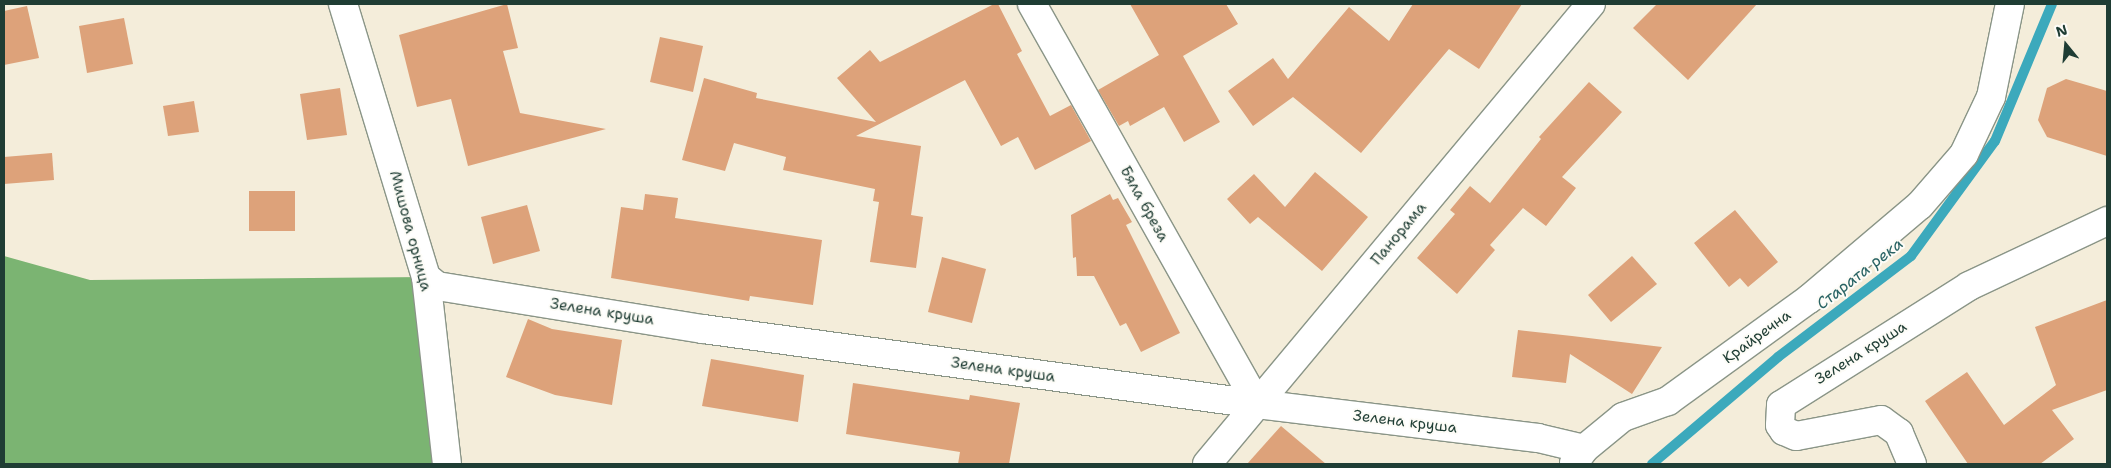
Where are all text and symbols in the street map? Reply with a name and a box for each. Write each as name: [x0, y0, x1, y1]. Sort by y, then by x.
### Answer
north arrow: [2041, 20, 2091, 70]
text: N: [2054, 20, 2070, 41]
street label: Бяла бреза: [1116, 163, 1172, 245]
street label: Мишова орница: [385, 169, 435, 293]
street label: Панорама: [1368, 199, 1430, 269]
water label: Старата река: [1813, 234, 1907, 314]
street label: Зелена круша: [549, 295, 655, 329]
street label: Крайречна: [1720, 306, 1794, 368]
street label: Зелена круша: [1812, 318, 1910, 388]
street label: Зелена круша: [950, 354, 1056, 386]
street label: Зелена круша: [1352, 407, 1458, 437]

